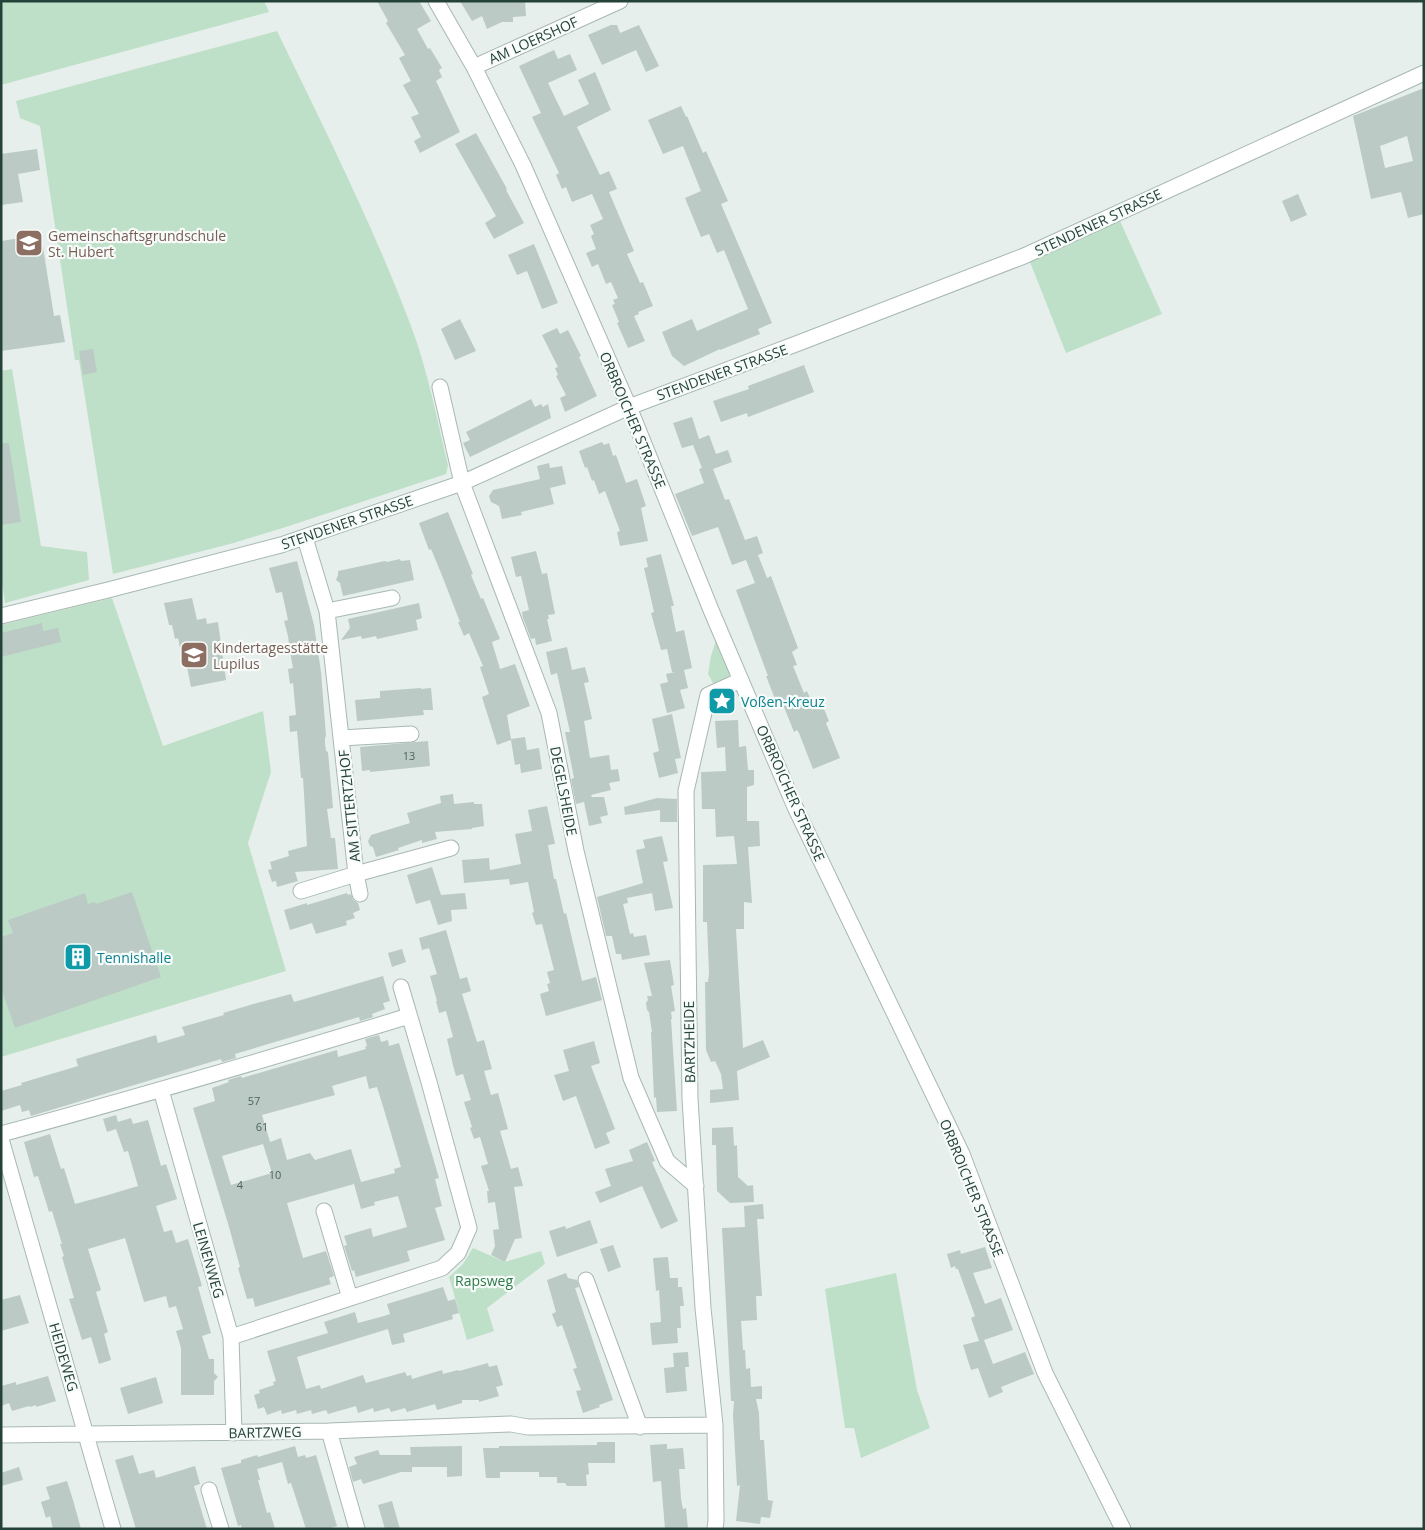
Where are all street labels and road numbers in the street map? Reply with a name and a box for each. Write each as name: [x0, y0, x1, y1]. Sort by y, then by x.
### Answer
street label: AM LOERSHOF: [485, 12, 581, 68]
street label: STENDENER STRASSE: [1031, 184, 1165, 260]
street label: STENDENER STRASSE: [654, 339, 790, 405]
street label: ORBROICHER STRASSE: [595, 349, 671, 491]
street label: STENDENER STRASSE: [279, 491, 415, 553]
street label: ORBROICHER STRASSE: [752, 722, 830, 864]
street label: DEGELSHEIDE: [546, 745, 582, 837]
street label: AM SITTERTZHOF: [334, 749, 364, 863]
street label: BARTZHEIDE: [679, 1001, 699, 1083]
street label: ORBROICHER STRASSE: [936, 1116, 1008, 1260]
street label: LEINENWEG: [189, 1220, 229, 1300]
street label: HEIDEWEG: [45, 1320, 83, 1394]
street label: BARTZWEG: [228, 1422, 302, 1442]

